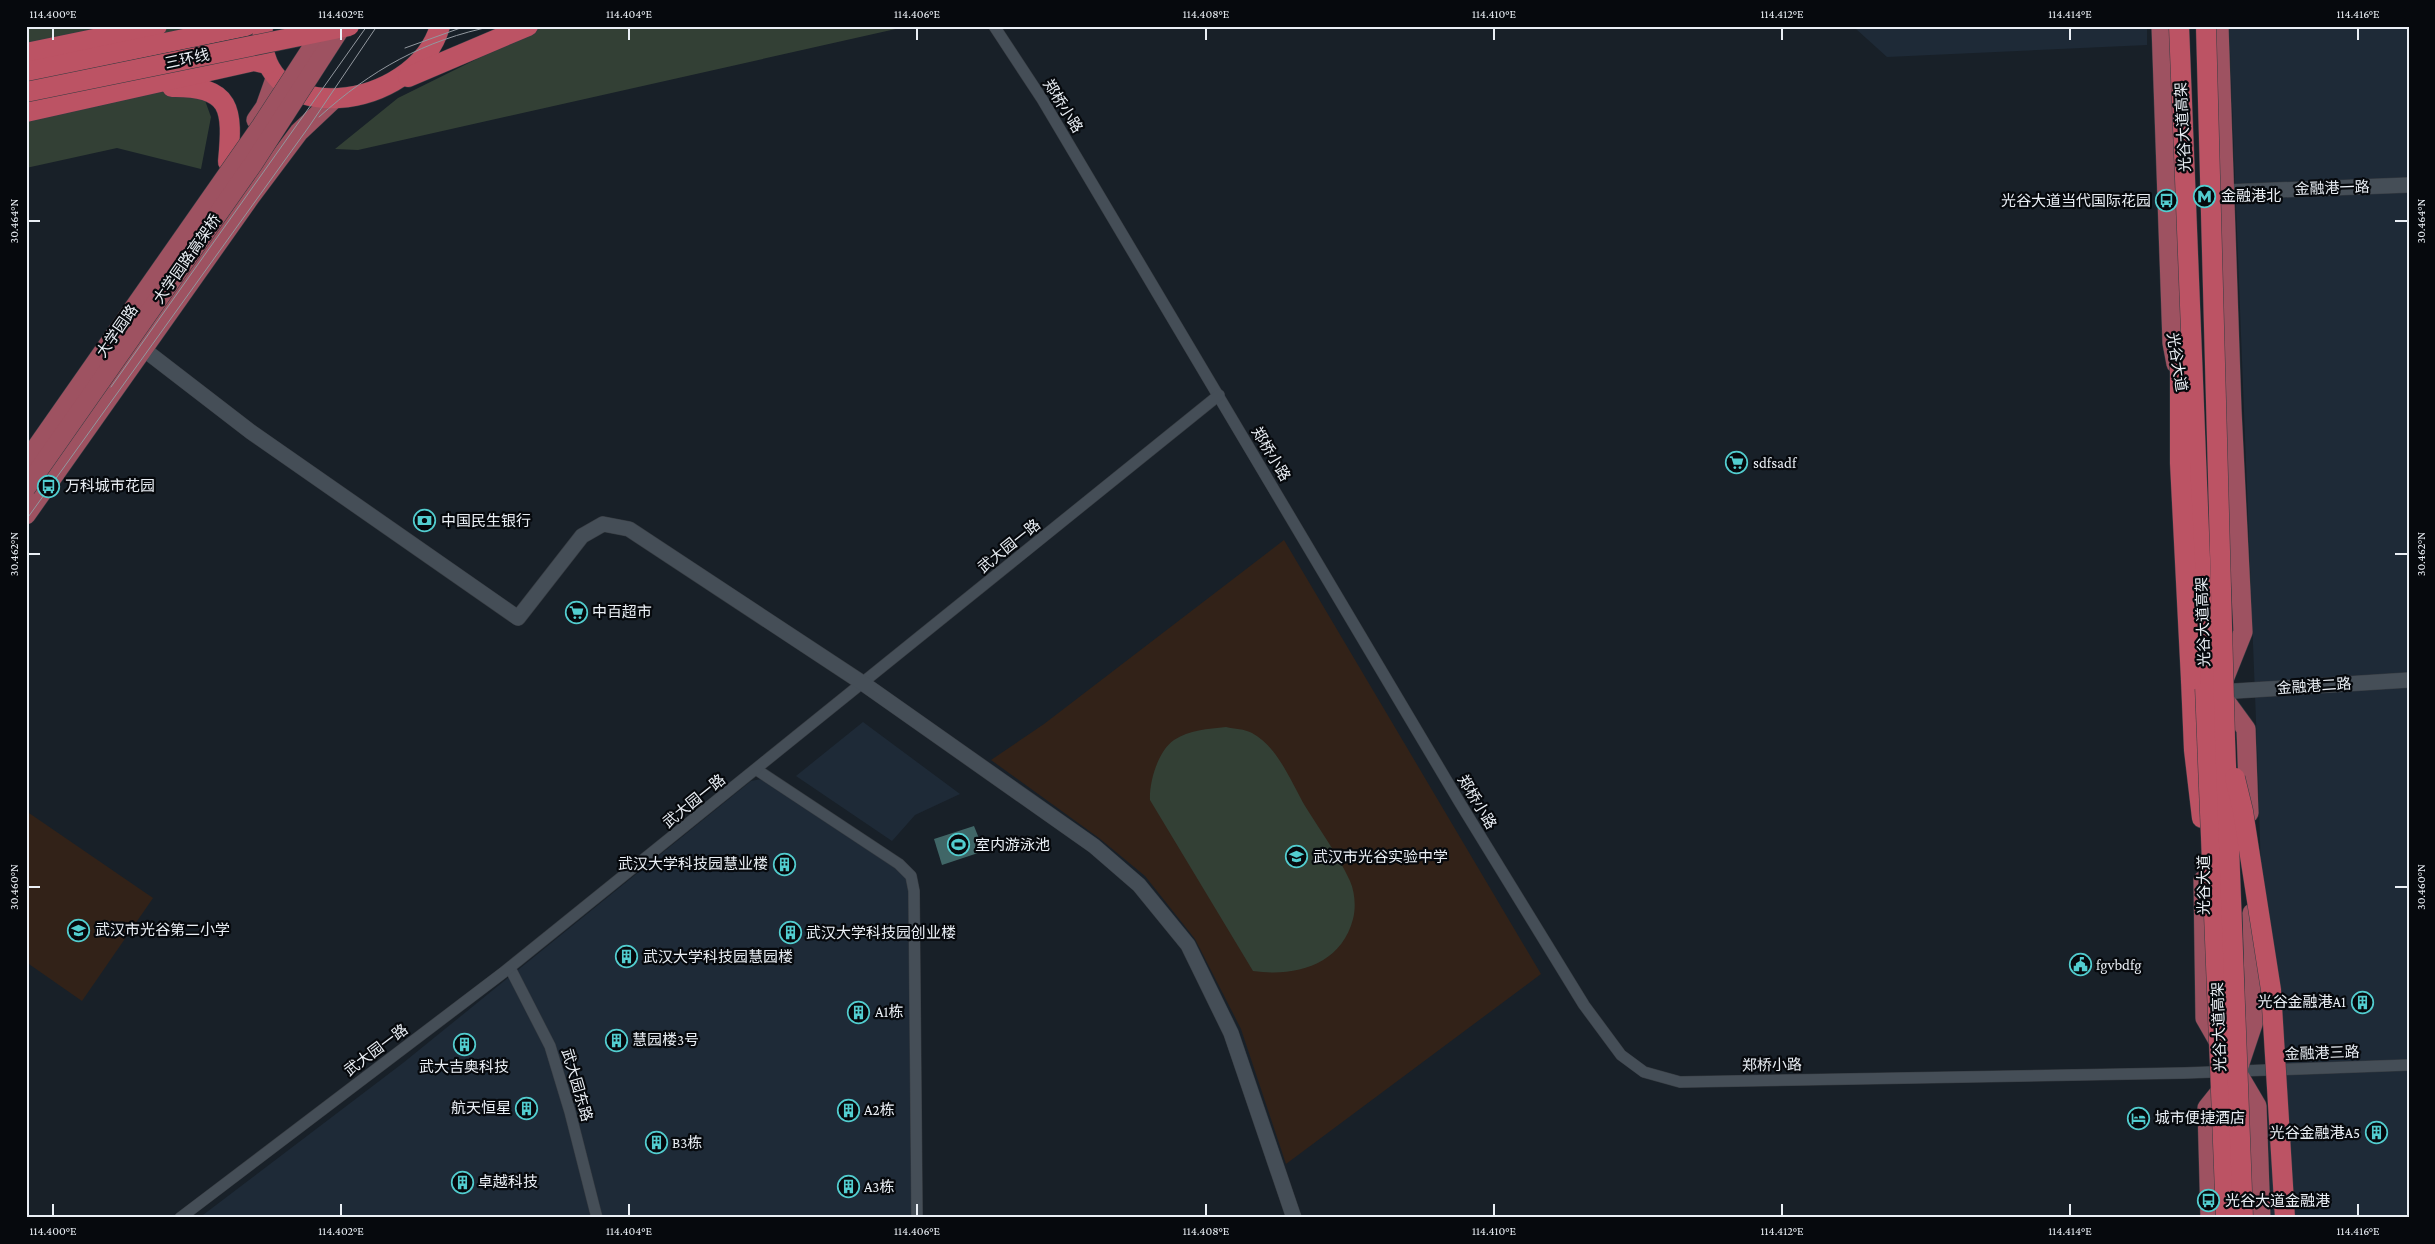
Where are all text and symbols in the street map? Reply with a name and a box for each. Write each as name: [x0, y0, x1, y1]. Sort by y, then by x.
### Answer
text: 114.400°E: [30, 7, 77, 21]
text: 114.402°E: [318, 7, 364, 21]
text: 114.404°E: [606, 7, 653, 21]
text: 114.406°E: [894, 7, 940, 21]
text: 114.408°E: [1183, 7, 1230, 21]
text: 114.410°E: [1472, 7, 1517, 21]
text: 114.412°E: [1761, 7, 1804, 21]
text: 114.414°E: [2048, 7, 2092, 21]
text: 114.416°E: [2336, 7, 2380, 21]
street label: 三环线: [163, 46, 211, 72]
street label: 郑桥小路: [1040, 76, 1086, 136]
street label: 光谷大道高架: [2173, 82, 2193, 172]
street label: 金融港一路: [2294, 179, 2370, 197]
metro station icon: 金融港北: [2193, 184, 2217, 208]
place label: 金融港北: [2221, 187, 2281, 204]
bus stop icon: 光谷大道当代国际花园: [2155, 189, 2179, 213]
place label: 光谷大道当代国际花园: [2001, 192, 2151, 209]
text: 30.464°N: [7, 198, 21, 244]
text: 30.464°N: [2414, 198, 2428, 244]
street label: 大学园路高架桥: [150, 211, 224, 307]
street label: 大学园路: [93, 302, 141, 360]
street label: 光谷大道: [2164, 331, 2190, 393]
street label: 郑桥小路: [1249, 424, 1293, 484]
supermarket icon: sdfsadf: [1725, 451, 1749, 475]
place label: sdfsadf: [1753, 455, 1798, 471]
bus stop icon: 万科城市花园: [37, 474, 61, 498]
place label: 万科城市花园: [65, 478, 155, 494]
bank icon: 中国民生银行: [413, 509, 437, 533]
place label: 中国民生银行: [441, 513, 531, 529]
street label: 武大园一路: [975, 516, 1043, 576]
text: 30.462°N: [7, 532, 21, 576]
text: 30.462°N: [2414, 532, 2428, 576]
street label: 光谷大道高架: [2193, 577, 2213, 667]
supermarket icon: 中百超市: [564, 600, 588, 624]
place label: 中百超市: [592, 604, 652, 620]
street label: 金融港二路: [2276, 675, 2352, 697]
street label: 武大园一路: [660, 771, 728, 831]
street label: 郑桥小路: [1455, 772, 1499, 832]
sports icon: 室内游泳池: [947, 833, 971, 857]
place label: 室内游泳池: [975, 837, 1050, 853]
school or university icon: 武汉市光谷实验中学: [1285, 845, 1309, 869]
place label: 武汉市光谷实验中学: [1313, 849, 1448, 865]
building icon: 武汉大学科技园慧业楼: [772, 852, 796, 876]
street label: 光谷大道: [2196, 855, 2212, 915]
place label: 武汉大学科技园慧业楼: [618, 856, 768, 872]
text: 30.460°N: [7, 864, 21, 910]
text: 30.460°N: [2414, 864, 2428, 910]
school or university icon: 武汉市光谷第二小学: [67, 918, 91, 942]
building icon: 武汉大学科技园创业楼: [778, 921, 802, 945]
place label: 武汉市光谷第二小学: [95, 922, 230, 938]
place label: 武汉大学科技园创业楼: [806, 924, 956, 941]
building icon: 武汉大学科技园慧园楼: [615, 945, 639, 969]
place label: 武汉大学科技园慧园楼: [643, 949, 793, 965]
public building icon: fgvbdfg: [2068, 953, 2092, 977]
place label: fgvbdfg: [2096, 957, 2142, 974]
street label: 光谷大道高架: [2209, 982, 2229, 1072]
building icon: 光谷金融港A1: [2350, 990, 2374, 1014]
place label: 光谷金融港A1: [2257, 994, 2346, 1010]
building icon: A1栋: [847, 1000, 871, 1024]
place label: A1栋: [875, 1003, 904, 1020]
street label: 武大园一路: [341, 1021, 411, 1079]
building icon: 慧园楼3号: [604, 1028, 628, 1052]
building icon: 武大吉奥科技: [452, 1032, 476, 1056]
place label: 慧园楼3号: [632, 1032, 699, 1048]
street label: 金融港三路: [2284, 1044, 2360, 1062]
street label: 武大园东路: [559, 1047, 595, 1123]
street label: 郑桥小路: [1742, 1056, 1802, 1074]
place label: 武大吉奥科技: [419, 1059, 509, 1075]
building icon: 航天恒星: [515, 1096, 539, 1120]
building icon: A2栋: [836, 1098, 860, 1122]
place label: 航天恒星: [451, 1100, 511, 1116]
place label: A2栋: [864, 1101, 895, 1118]
hotel icon: 城市便捷酒店: [2127, 1106, 2151, 1130]
place label: 城市便捷酒店: [2155, 1110, 2245, 1126]
building icon: 光谷金融港A5: [2364, 1121, 2388, 1145]
place label: 光谷金融港A5: [2269, 1125, 2360, 1141]
building icon: B3栋: [644, 1131, 668, 1155]
place label: B3栋: [672, 1134, 702, 1151]
building icon: 卓越科技: [450, 1170, 474, 1194]
place label: 卓越科技: [478, 1174, 538, 1190]
building icon: A3栋: [836, 1175, 860, 1199]
place label: A3栋: [864, 1178, 894, 1195]
bus stop icon: 光谷大道金融港: [2197, 1189, 2221, 1213]
place label: 光谷大道金融港: [2225, 1193, 2330, 1209]
text: 114.400°E: [30, 1224, 77, 1238]
text: 114.402°E: [318, 1224, 364, 1238]
text: 114.404°E: [606, 1224, 653, 1238]
text: 114.406°E: [894, 1224, 940, 1238]
text: 114.408°E: [1183, 1224, 1230, 1238]
text: 114.410°E: [1472, 1224, 1517, 1238]
text: 114.412°E: [1761, 1224, 1804, 1238]
text: 114.414°E: [2048, 1224, 2092, 1238]
text: 114.416°E: [2336, 1224, 2380, 1238]

